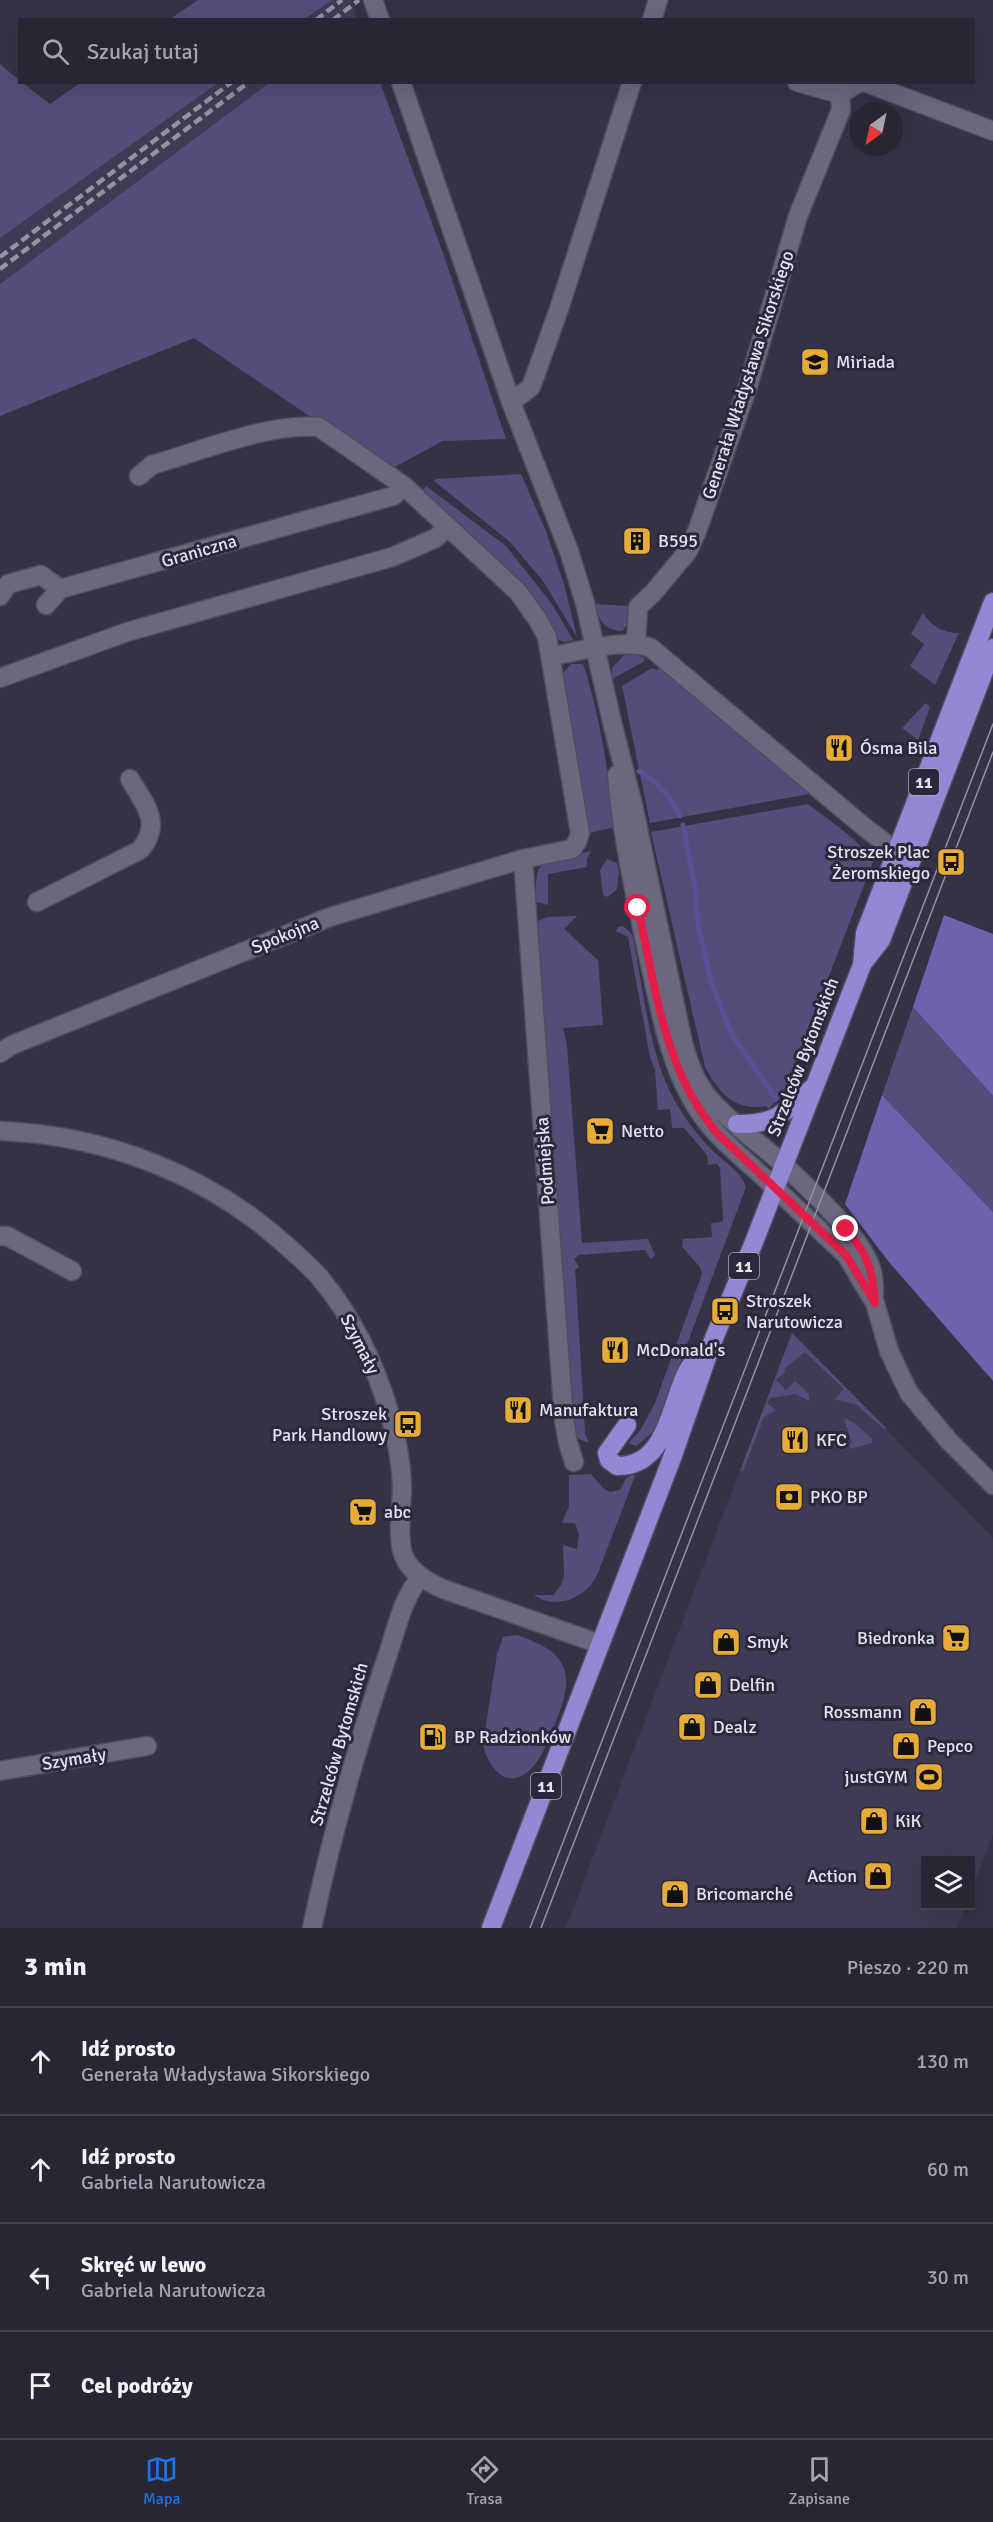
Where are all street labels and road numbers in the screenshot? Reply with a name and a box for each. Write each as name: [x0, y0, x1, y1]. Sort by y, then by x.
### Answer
street label: Generała Władysława Sikorskiego: [697, 248, 799, 502]
street label: Graniczna: [159, 530, 239, 572]
road number: 11: [909, 769, 939, 795]
street label: Spokojna: [248, 912, 322, 958]
street label: Strzelców Bytomskich: [763, 974, 843, 1140]
street label: Podmiejska: [531, 1116, 559, 1206]
road number: 11: [729, 1253, 759, 1279]
street label: Szymały: [336, 1310, 385, 1378]
street label: Strzelców Bytomskich: [305, 1660, 373, 1828]
street label: Szymały: [40, 1743, 108, 1775]
road number: 11: [531, 1773, 561, 1799]

